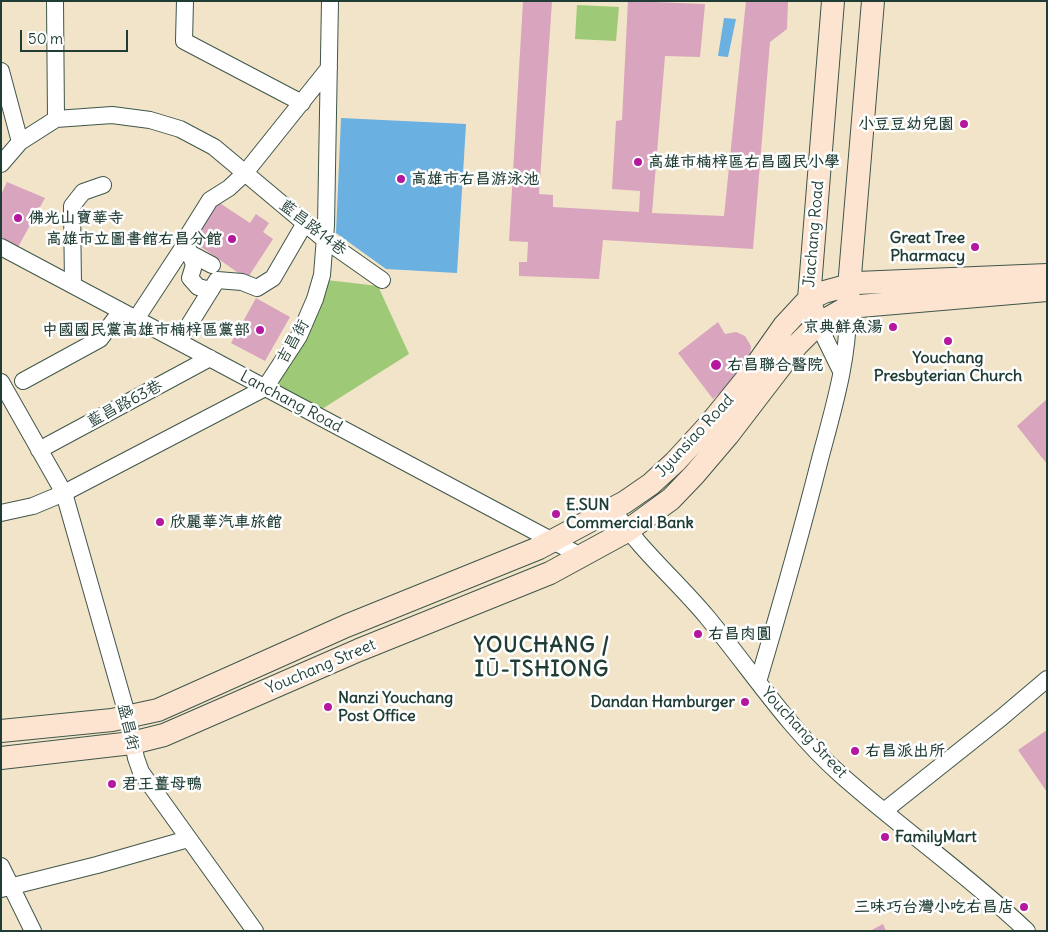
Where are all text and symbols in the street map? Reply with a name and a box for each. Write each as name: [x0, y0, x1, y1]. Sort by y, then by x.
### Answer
scale bar: [22, 20, 130, 52]
text: 50 m: [28, 29, 63, 48]
place label: 小豆豆幼兒園: [858, 114, 954, 134]
marker: 小豆豆幼兒園: [958, 118, 970, 130]
place label: 高雄市楠梓區右昌國民小學: [648, 152, 840, 172]
marker: 高雄市楠梓區右昌國民小學: [632, 156, 644, 168]
place label: 高雄市右昌游泳池: [411, 169, 539, 189]
marker: 高雄市右昌游泳池: [395, 173, 407, 185]
street label: Jiachang Road: [800, 180, 828, 288]
street label: 藍昌路14巷: [276, 196, 350, 260]
place label: 佛光山寶華寺: [28, 208, 124, 228]
marker: 佛光山寶華寺: [12, 212, 24, 224]
place label: Great Tree Pharmacy: [890, 228, 965, 266]
place label: 高雄市立圖書館右昌分館: [46, 229, 222, 249]
marker: 高雄市立圖書館右昌分館: [226, 233, 238, 245]
marker: Great Tree Pharmacy: [969, 241, 981, 253]
street label: 吉昌街: [273, 316, 313, 368]
place label: 京典鮮魚湯: [803, 317, 883, 337]
place label: 中國國民黨高雄市楠梓區黨部: [42, 320, 250, 340]
marker: 京典鮮魚湯: [887, 321, 899, 333]
marker: 中國國民黨高雄市楠梓區黨部: [254, 324, 266, 336]
marker: Youchang Presbyterian Church: [942, 335, 954, 347]
place label: Youchang Presbyterian Church: [874, 348, 1022, 386]
place label: 右昌聯合醫院: [727, 355, 823, 375]
marker: 右昌聯合醫院: [709, 358, 723, 372]
street label: Lanchang Road: [237, 367, 345, 437]
street label: 藍昌路63巷: [84, 376, 166, 432]
street label: Jyunsiao Road: [652, 391, 738, 481]
place label: E.SUN Commercial Bank: [566, 495, 694, 533]
marker: E.SUN Commercial Bank: [550, 508, 562, 520]
place label: 欣麗華汽車旅館: [170, 512, 282, 532]
marker: 欣麗華汽車旅館: [154, 516, 166, 528]
place label: 右昌肉圓: [708, 624, 772, 644]
marker: 右昌肉圓: [692, 628, 704, 640]
district label: YOUCHANG / IŪ-TSHIONG: [473, 633, 611, 683]
street label: Youchang Street: [263, 635, 379, 699]
street label: Youchang Street: [757, 684, 851, 782]
place label: Nanzi Youchang Post Office: [338, 688, 453, 726]
place label: Dandan Hamburger: [590, 692, 735, 712]
marker: Dandan Hamburger: [739, 696, 751, 708]
street label: 盛昌街: [113, 701, 143, 753]
marker: Nanzi Youchang Post Office: [322, 701, 334, 713]
place label: 右昌派出所: [865, 741, 945, 761]
marker: 右昌派出所: [849, 745, 861, 757]
place label: 君王薑母鴨: [122, 774, 202, 794]
marker: 君王薑母鴨: [106, 778, 118, 790]
place label: FamilyMart: [895, 827, 977, 847]
marker: FamilyMart: [879, 831, 891, 843]
place label: 三味巧台灣小吃右昌店: [854, 897, 1014, 917]
marker: 三味巧台灣小吃右昌店: [1018, 901, 1030, 913]

